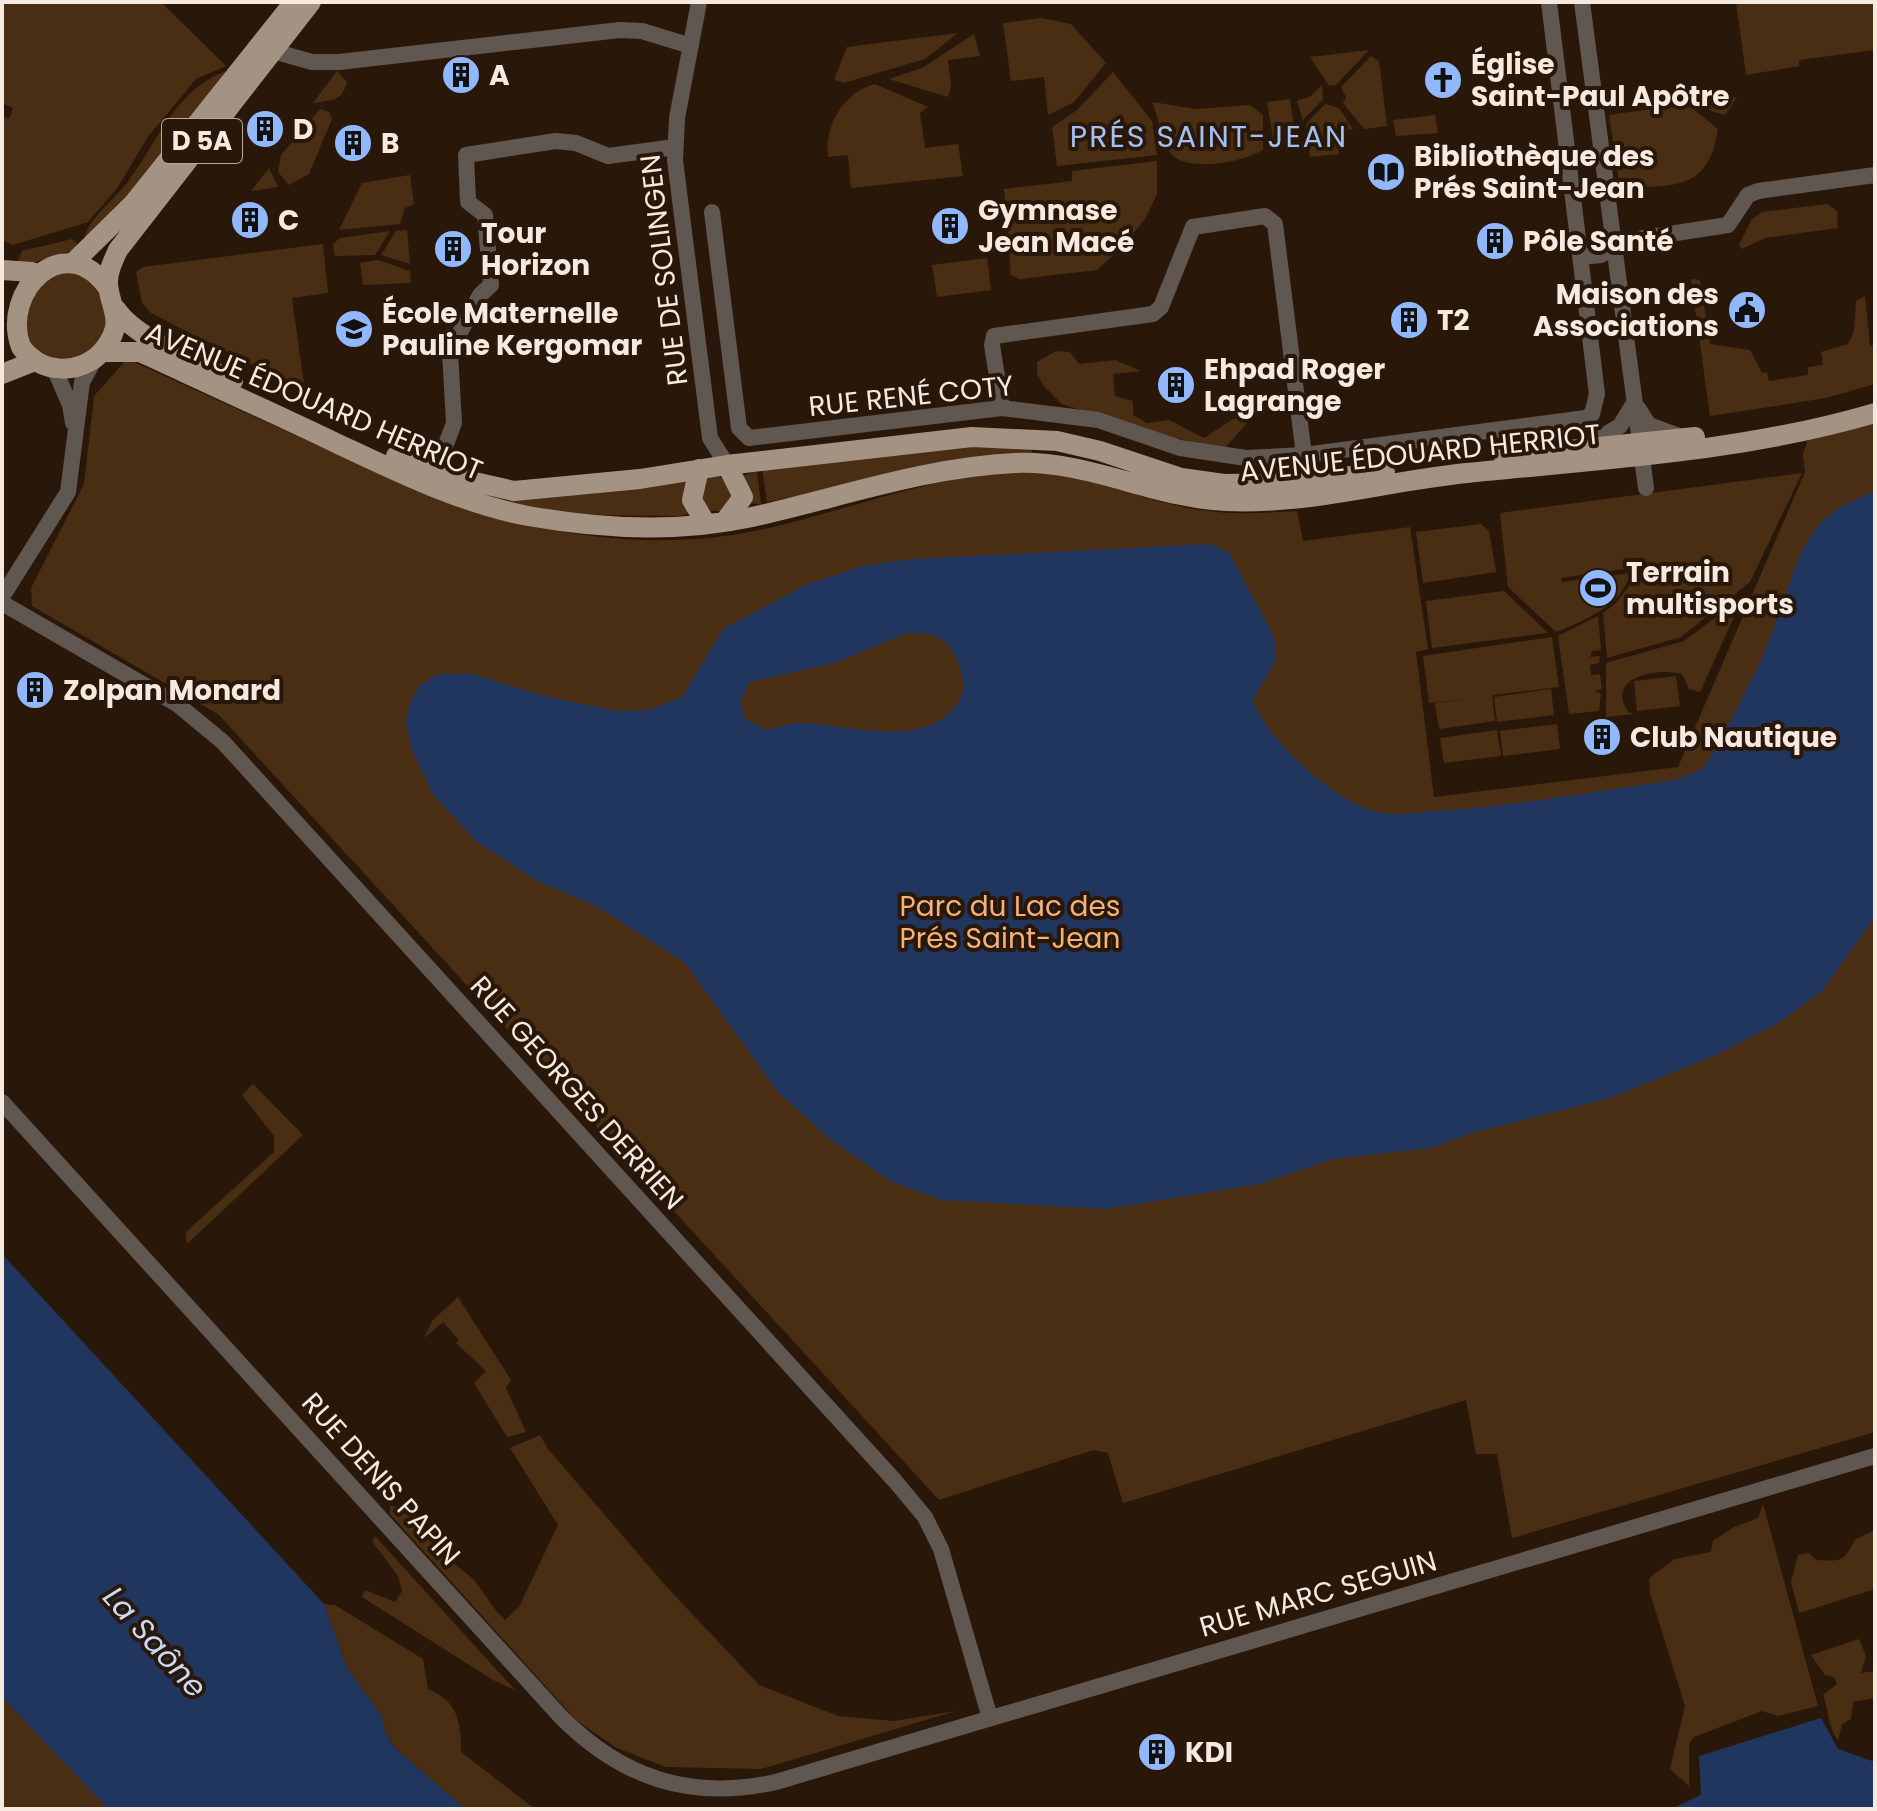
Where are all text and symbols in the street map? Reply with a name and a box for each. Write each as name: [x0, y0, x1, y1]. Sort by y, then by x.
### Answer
place label: Église Saint-Paul Apôtre: [1471, 45, 1730, 116]
building icon: A: [440, 54, 482, 96]
place label: A: [489, 56, 510, 95]
church icon: Église Saint-Paul Apôtre: [1422, 59, 1464, 101]
building icon: D: [244, 108, 286, 150]
place label: D: [293, 110, 313, 149]
district label: PRÉS SAINT-JEAN: [1070, 115, 1348, 158]
road number: D 5A: [162, 119, 242, 163]
building icon: B: [332, 122, 374, 164]
place label: B: [381, 124, 399, 163]
place label: Bibliothèque des Prés Saint-Jean: [1414, 137, 1655, 208]
library icon: Bibliothèque des Prés Saint-Jean: [1365, 151, 1407, 193]
street label: RUE DE SOLINGEN: [630, 152, 698, 388]
place label: Gymnase Jean Macé: [978, 191, 1134, 262]
building icon: C: [229, 199, 271, 241]
place label: C: [278, 201, 299, 240]
building icon: Gymnase Jean Macé: [929, 205, 971, 247]
place label: Tour Horizon: [481, 214, 590, 285]
building icon: Pôle Santé: [1474, 220, 1516, 262]
place label: Pôle Santé: [1523, 222, 1673, 261]
building icon: Tour Horizon: [432, 228, 474, 270]
place label: Maison des Associations: [1533, 275, 1719, 346]
public building icon: Maison des Associations: [1726, 289, 1768, 331]
place label: École Maternelle Pauline Kergomar: [382, 294, 642, 365]
building icon: T2: [1388, 299, 1430, 341]
place label: T2: [1437, 301, 1470, 340]
school or university icon: École Maternelle Pauline Kergomar: [333, 308, 375, 350]
street label: AVENUE ÉDOUARD HERRIOT: [139, 312, 489, 490]
place label: Ehpad Roger Lagrange: [1204, 350, 1385, 421]
building icon: Ehpad Roger Lagrange: [1155, 364, 1197, 406]
street label: RUE RENÉ COTY: [807, 366, 1015, 426]
street label: AVENUE ÉDOUARD HERRIOT: [1238, 415, 1602, 491]
place label: Terrain multisports: [1626, 553, 1794, 624]
sports icon: Terrain multisports: [1577, 567, 1619, 609]
building icon: Zolpan Monard: [14, 669, 56, 711]
place label: Zolpan Monard: [63, 671, 281, 710]
building icon: Club Nautique: [1581, 716, 1623, 758]
place label: Club Nautique: [1630, 718, 1837, 757]
park label: Parc du Lac des Prés Saint-Jean: [900, 887, 1120, 958]
street label: RUE GEORGES DERRIEN: [461, 968, 693, 1218]
street label: RUE DENIS PAPIN: [293, 1384, 469, 1574]
street label: RUE MARC SEGUIN: [1195, 1542, 1441, 1646]
water label: La Saône: [93, 1577, 217, 1707]
building icon: KDI: [1136, 1731, 1178, 1773]
place label: KDI: [1185, 1733, 1233, 1772]

